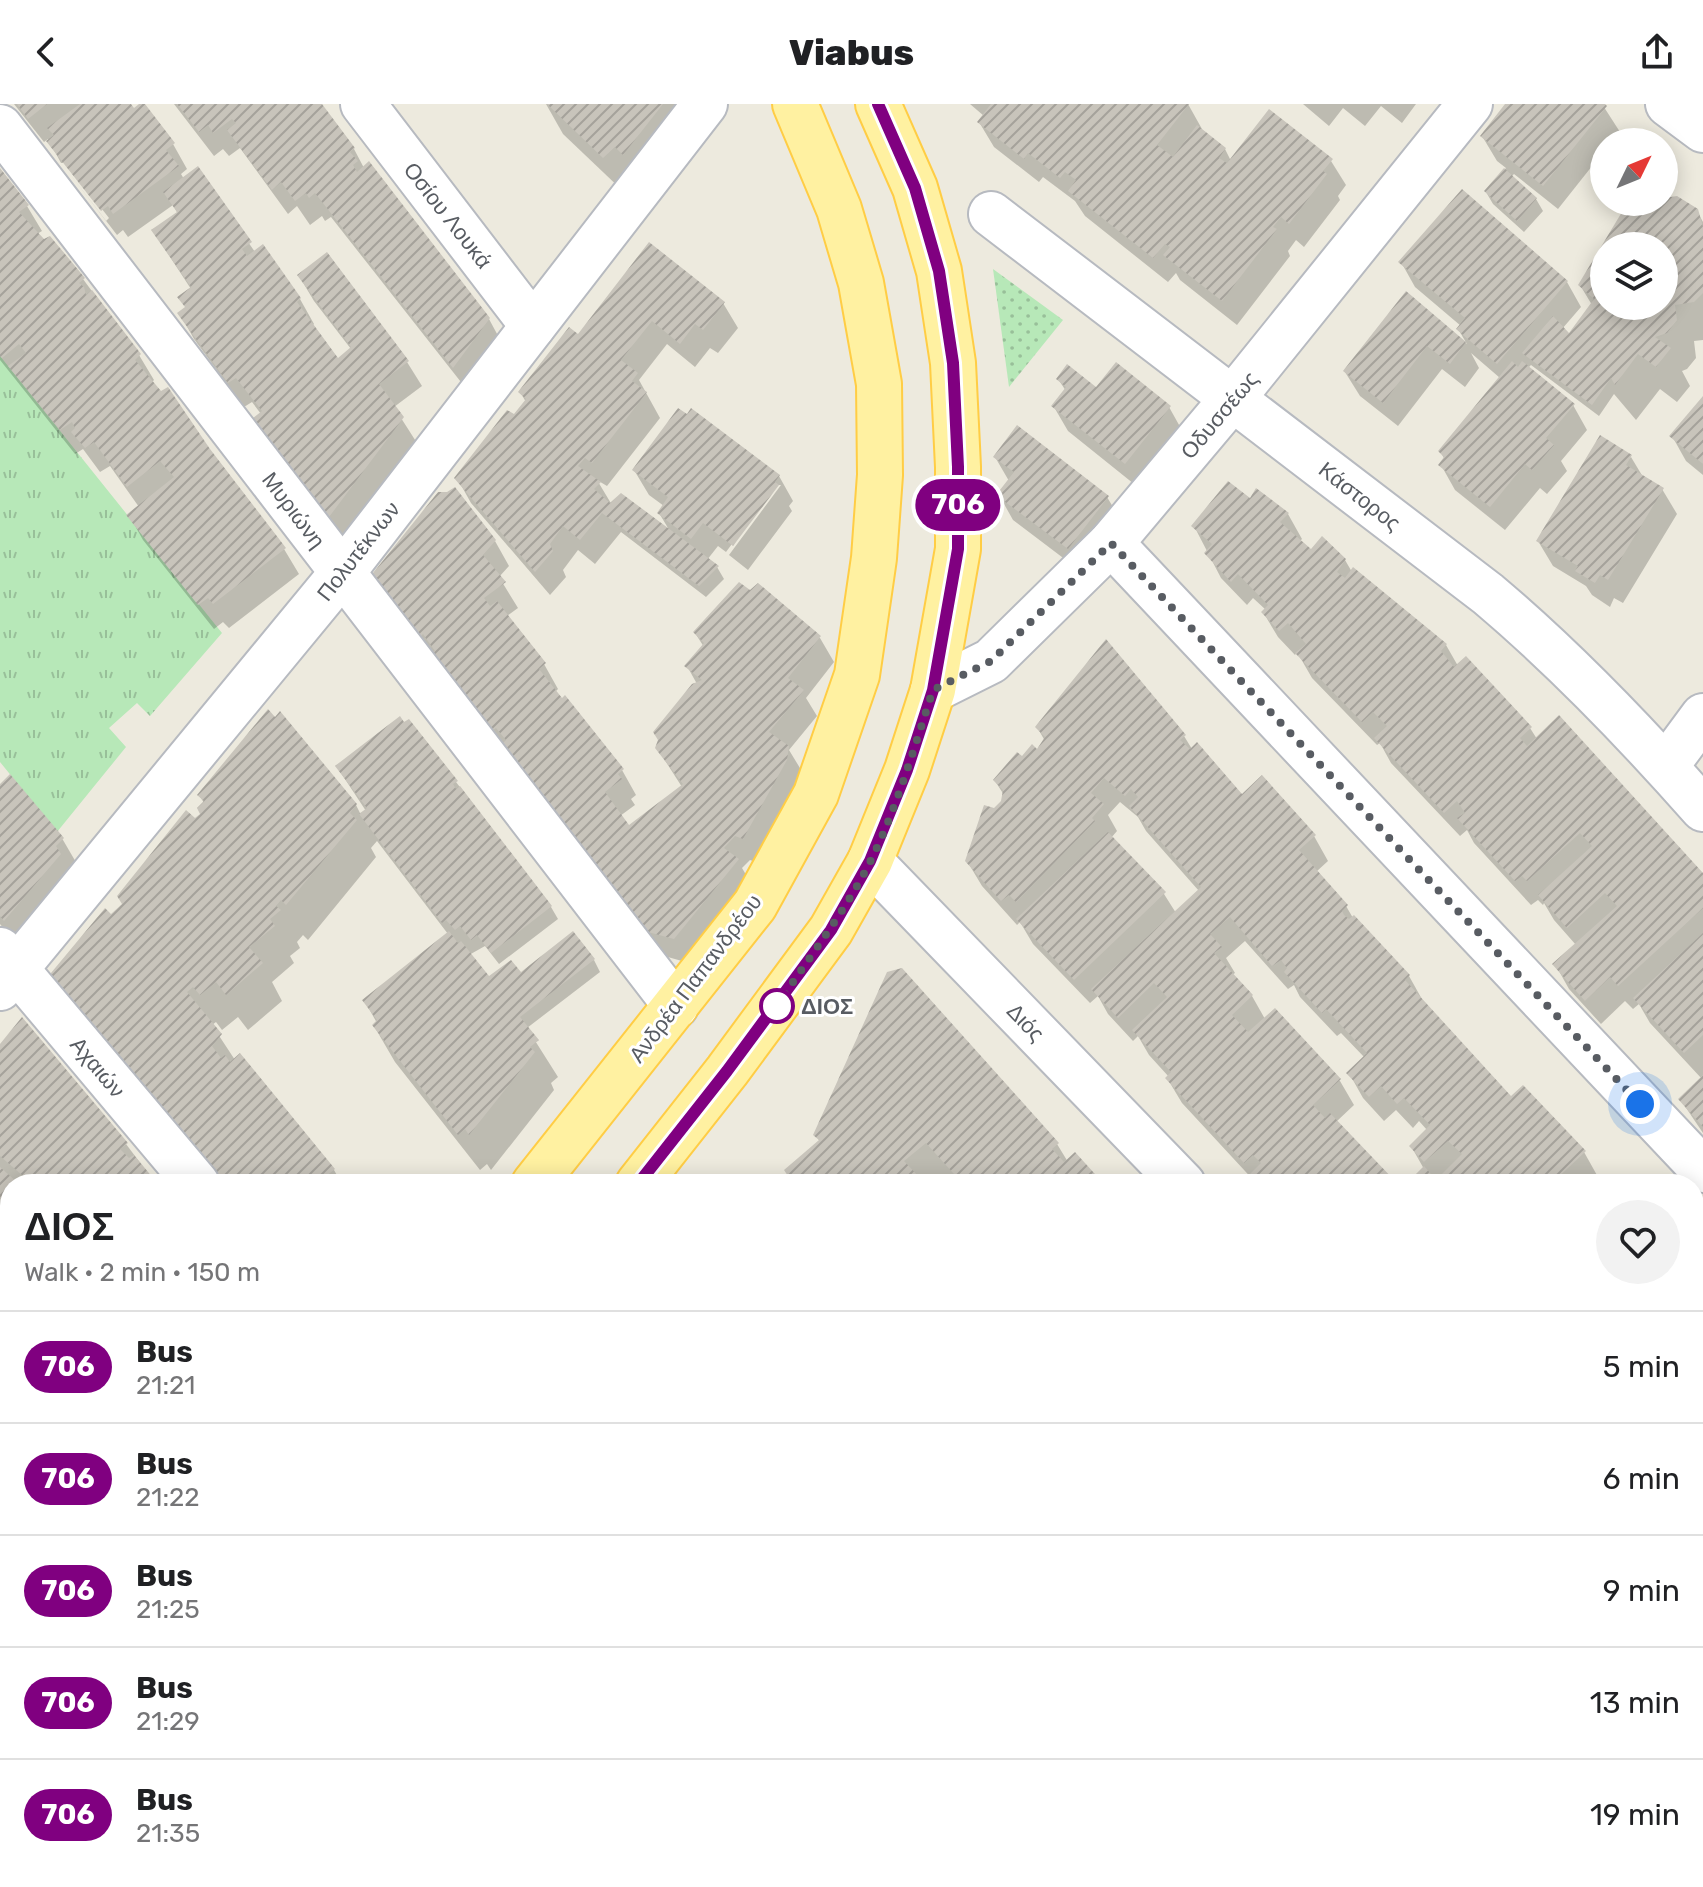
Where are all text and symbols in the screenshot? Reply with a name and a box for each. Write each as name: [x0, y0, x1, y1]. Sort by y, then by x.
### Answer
icon: back: [24, 30, 68, 74]
icon: share: [1635, 30, 1679, 74]
text: Viabus: [789, 31, 914, 74]
north arrow: [1590, 128, 1678, 216]
map controls: [1590, 128, 1678, 320]
street label: Οσίου Λουκά: [398, 157, 498, 274]
button: layers: [1590, 232, 1678, 320]
street label: Οδυσσέως: [1175, 366, 1264, 465]
street label: Κάστορος: [1313, 456, 1406, 537]
street label: Μυριώνη: [256, 467, 331, 554]
line badge: 706: [912, 479, 1004, 531]
text: 706: [931, 488, 985, 521]
street label: Πολυτέκνων: [311, 496, 406, 606]
street label: Ανδρέα Παπανδρέου: [623, 889, 768, 1068]
marker: ΔΙΟΣ: [760, 989, 794, 1023]
place label: ΔΙΟΣ: [801, 993, 853, 1020]
street label: Διός: [1001, 998, 1050, 1047]
street label: Αχαιών: [64, 1031, 131, 1103]
your location: [1620, 1084, 1660, 1124]
button: heart: [1596, 1200, 1680, 1284]
text: ΔΙΟΣ: [24, 1204, 114, 1250]
text: Walk · 2 min · 150 m: [24, 1257, 260, 1288]
text: Bus: [136, 1334, 193, 1370]
text: 5 min: [1603, 1349, 1680, 1385]
text: 706: [41, 1350, 95, 1383]
text: 21:21: [136, 1370, 195, 1401]
text: Bus: [136, 1446, 193, 1482]
text: 6 min: [1602, 1461, 1680, 1497]
text: 706: [41, 1462, 95, 1495]
text: 21:22: [136, 1482, 200, 1513]
text: Bus: [136, 1558, 193, 1594]
text: 9 min: [1603, 1573, 1680, 1609]
text: 706: [41, 1574, 95, 1607]
text: 21:25: [136, 1594, 200, 1625]
text: Bus: [136, 1670, 193, 1706]
text: 13 min: [1590, 1685, 1680, 1721]
text: 706: [41, 1686, 95, 1719]
text: 21:29: [136, 1706, 200, 1737]
text: Bus: [136, 1782, 193, 1818]
text: 19 min: [1590, 1797, 1680, 1833]
text: 706: [41, 1798, 95, 1831]
text: 21:35: [136, 1818, 200, 1849]

